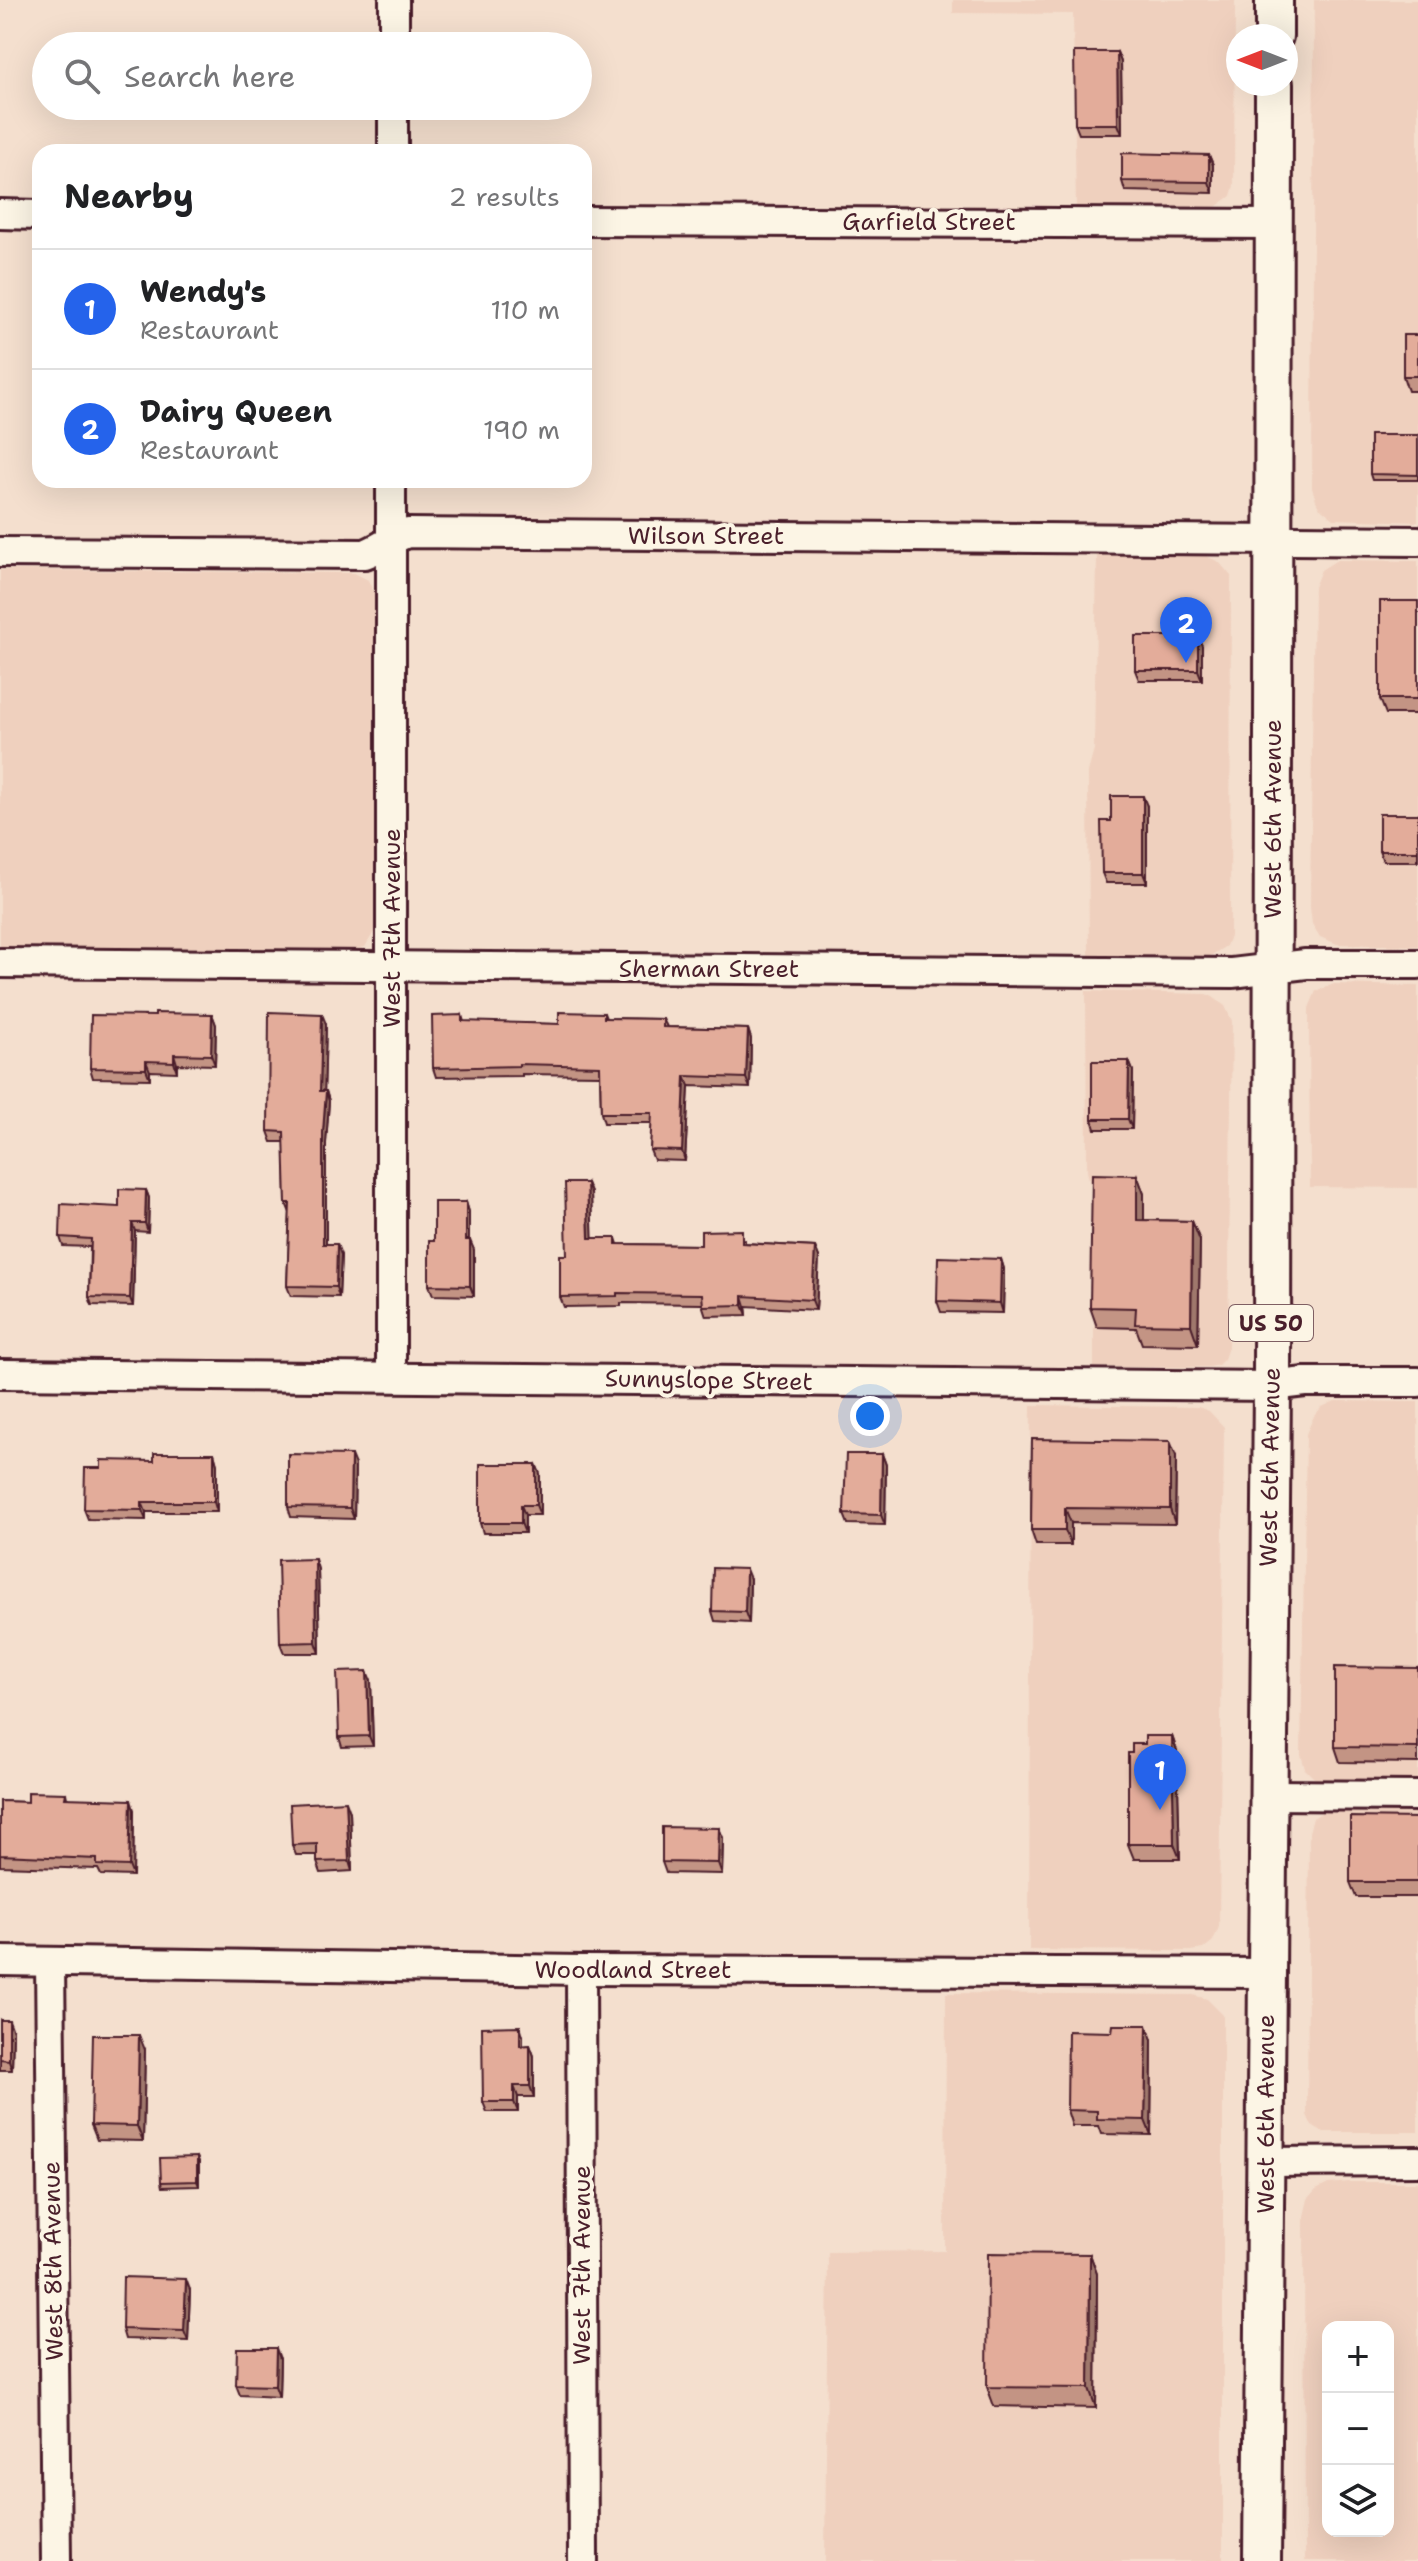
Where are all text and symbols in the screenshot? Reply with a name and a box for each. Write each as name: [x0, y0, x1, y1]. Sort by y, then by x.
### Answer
north arrow: [1226, 24, 1298, 96]
search box: [32, 32, 592, 120]
icon: search: [60, 54, 104, 98]
text: Search here: [124, 56, 295, 97]
text: Nearby: [64, 173, 194, 219]
text: 2 results: [448, 179, 560, 214]
street label: Garfield Street: [842, 206, 1016, 238]
text: Wendy's: [140, 271, 266, 312]
text: 1: [84, 292, 96, 327]
text: 110 m: [490, 292, 560, 327]
text: Restaurant: [140, 312, 279, 347]
text: Dairy Queen: [140, 391, 332, 432]
text: 2: [81, 412, 99, 447]
text: 190 m: [483, 412, 560, 447]
text: Restaurant: [140, 432, 279, 467]
street label: Wilson Street: [628, 520, 784, 552]
pin: 2: [1160, 597, 1212, 663]
street label: West 6th Avenue: [1257, 719, 1289, 919]
street label: West 7th Avenue: [376, 828, 408, 1028]
street label: Sherman Street: [619, 953, 799, 985]
road number: US 50: [1229, 1305, 1313, 1341]
street label: Sunnyslope Street: [605, 1362, 813, 1398]
street label: West 6th Avenue: [1252, 1367, 1288, 1567]
your location: [850, 1396, 890, 1436]
pin: 1: [1134, 1744, 1186, 1810]
street label: Woodland Street: [535, 1954, 731, 1986]
street label: West 6th Avenue: [1250, 2014, 1282, 2214]
street label: West 8th Avenue: [35, 2161, 71, 2361]
street label: West 7th Avenue: [566, 2165, 598, 2365]
map controls: [1322, 2321, 1394, 2537]
button: +: [1322, 2321, 1394, 2393]
button: −: [1322, 2393, 1394, 2465]
button: layers: [1322, 2465, 1394, 2537]

